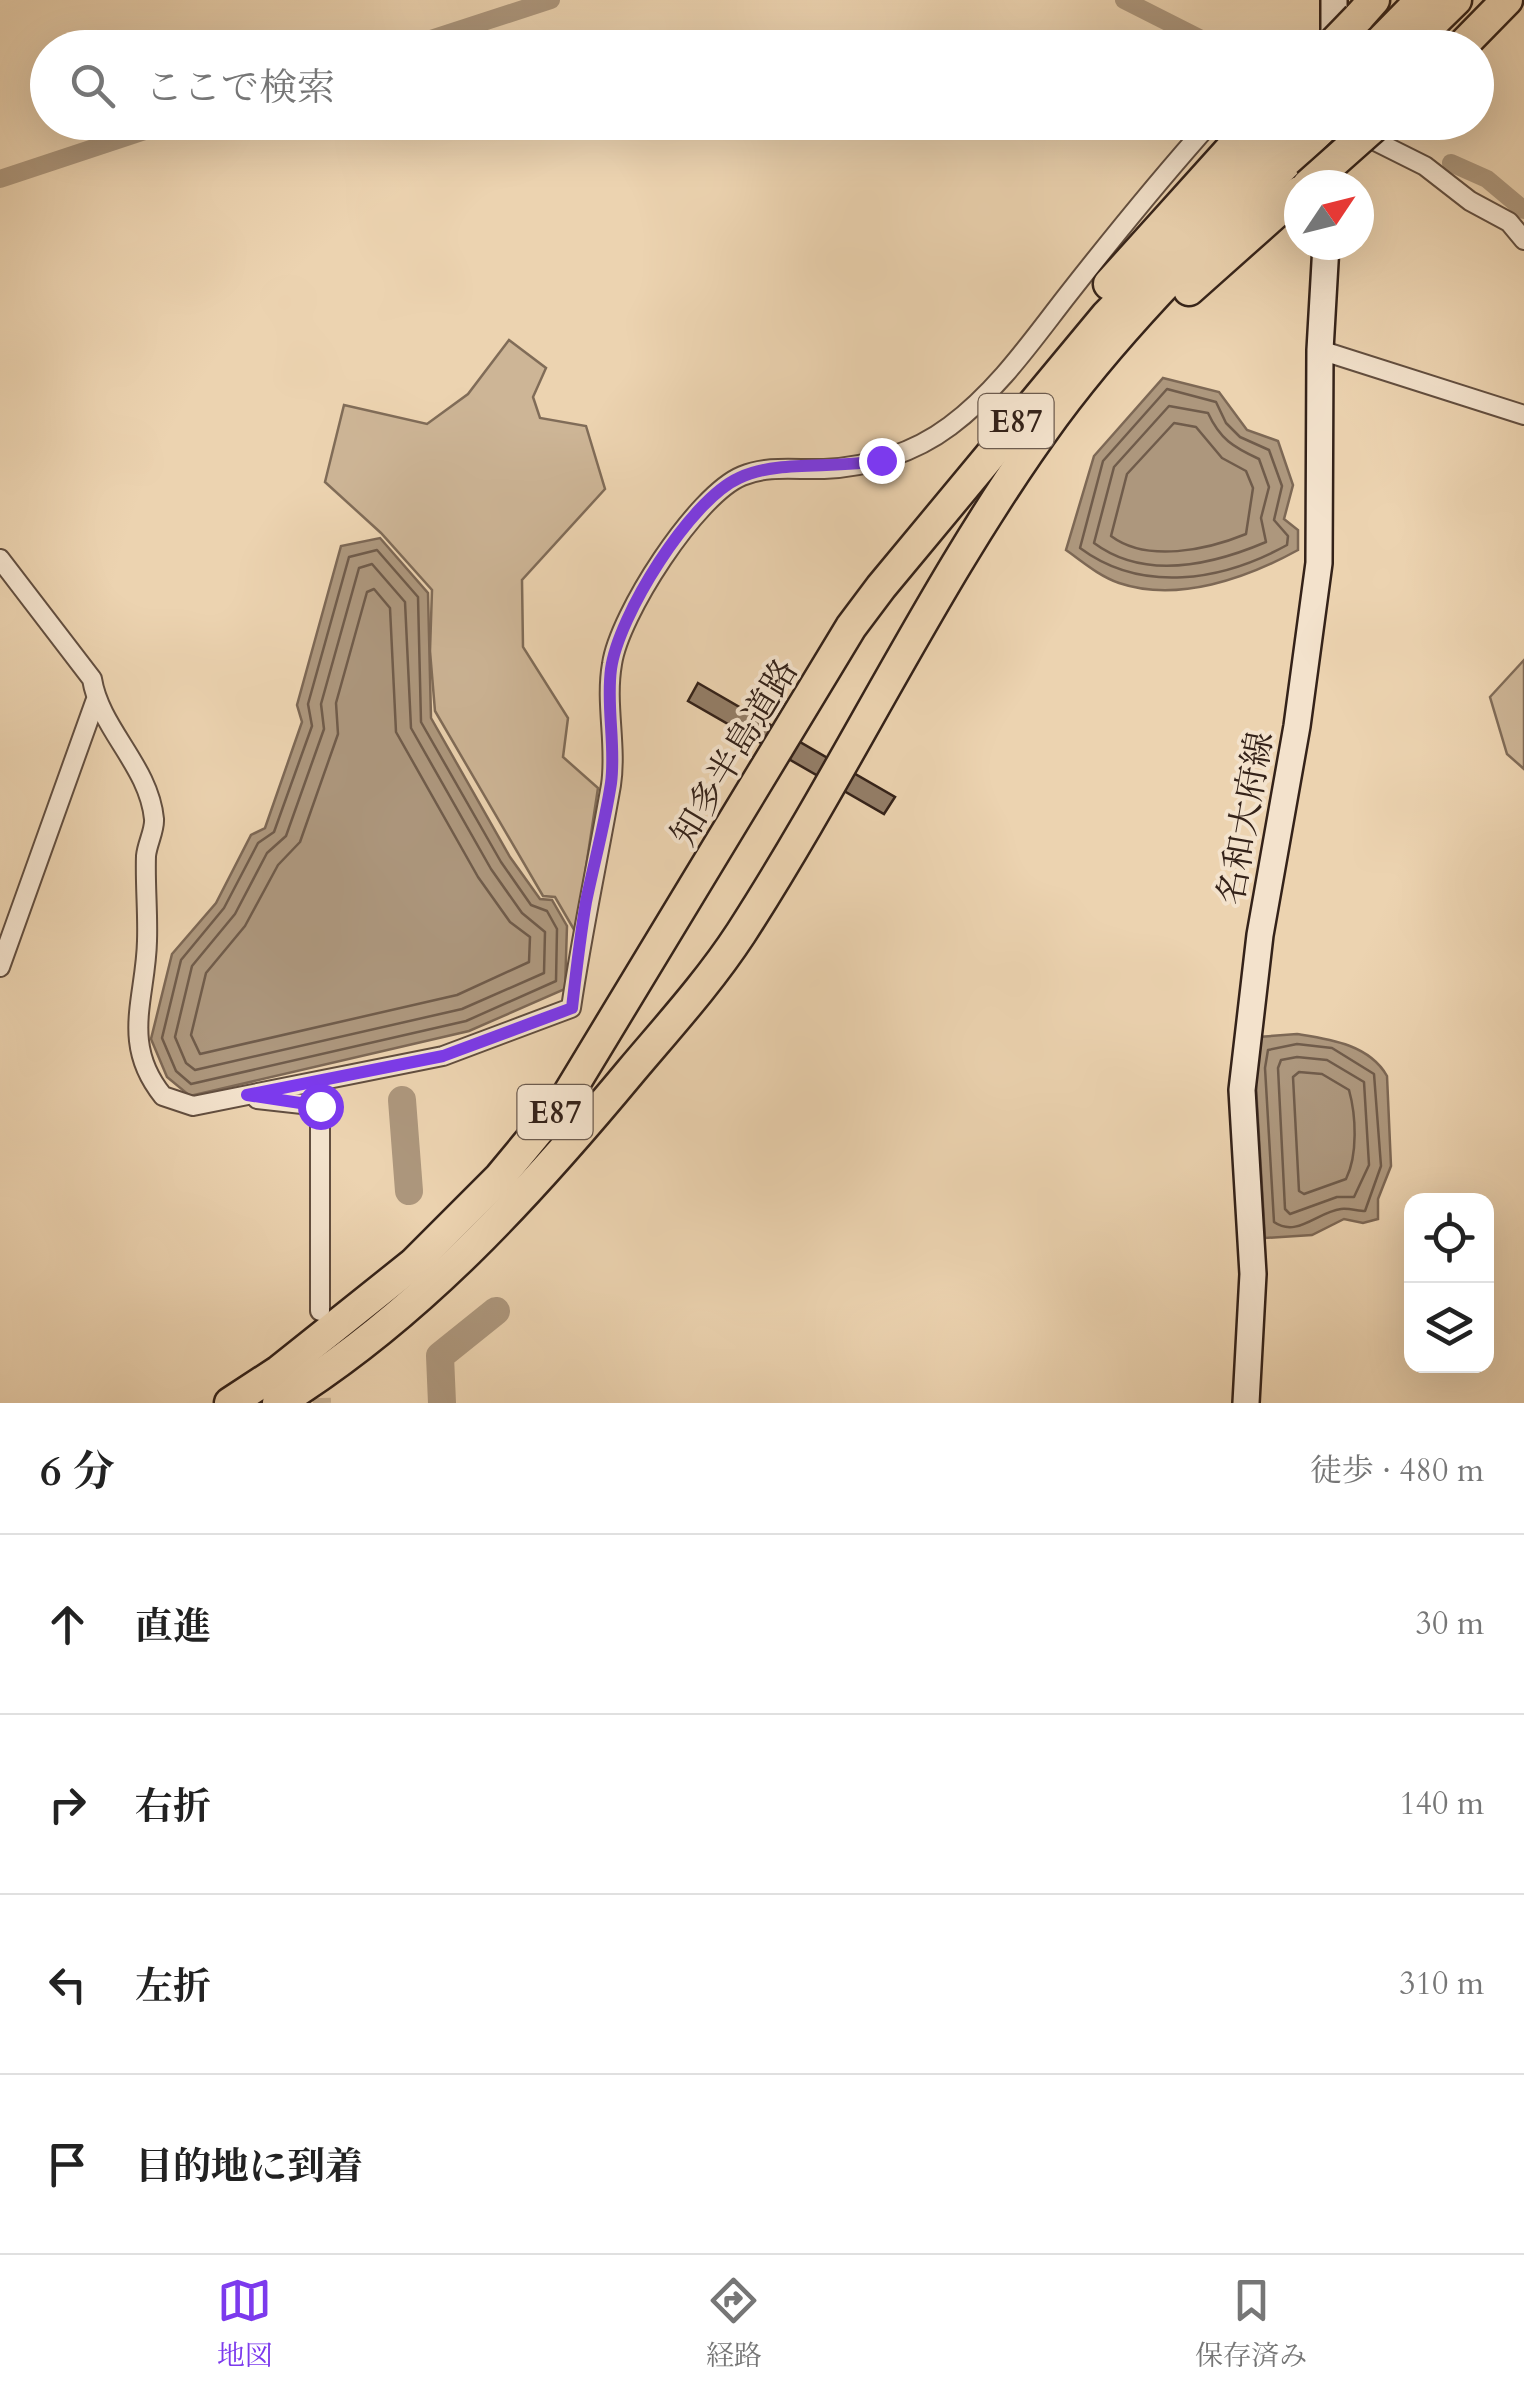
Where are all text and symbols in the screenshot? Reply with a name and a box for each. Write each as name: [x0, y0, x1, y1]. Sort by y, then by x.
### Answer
search box: [30, 30, 1494, 140]
icon: search: [65, 58, 120, 113]
text: ここで検索: [145, 62, 335, 114]
north arrow: [1284, 170, 1374, 260]
road number: E87: [978, 394, 1054, 448]
route end: [859, 438, 905, 484]
street label: 知多半島道路: [660, 650, 810, 855]
street label: 名和大府線: [1207, 728, 1285, 909]
route start: [298, 1084, 344, 1130]
road number: E87: [518, 1085, 592, 1139]
map controls: [1404, 1193, 1494, 1373]
button: locate: [1404, 1193, 1494, 1283]
button: layers: [1404, 1283, 1494, 1373]
text: 6 分: [40, 1443, 115, 1500]
text: 徒歩 · 480 m: [1310, 1449, 1484, 1493]
icon: ahead: [40, 1597, 95, 1652]
text: 直進: [135, 1601, 211, 1653]
text: 30 m: [1416, 1602, 1484, 1646]
icon: right: [40, 1777, 95, 1832]
text: 右折: [135, 1781, 211, 1833]
text: 140 m: [1399, 1782, 1484, 1826]
icon: left: [40, 1957, 95, 2012]
text: 左折: [135, 1961, 211, 2013]
text: 310 m: [1399, 1962, 1484, 2006]
icon: arrive: [40, 2137, 95, 2192]
text: 目的地に到着: [135, 2141, 363, 2193]
tab: 地図: [217, 2273, 273, 2375]
tab: 経路: [706, 2273, 762, 2375]
tab: 保存済み: [1195, 2273, 1307, 2375]

